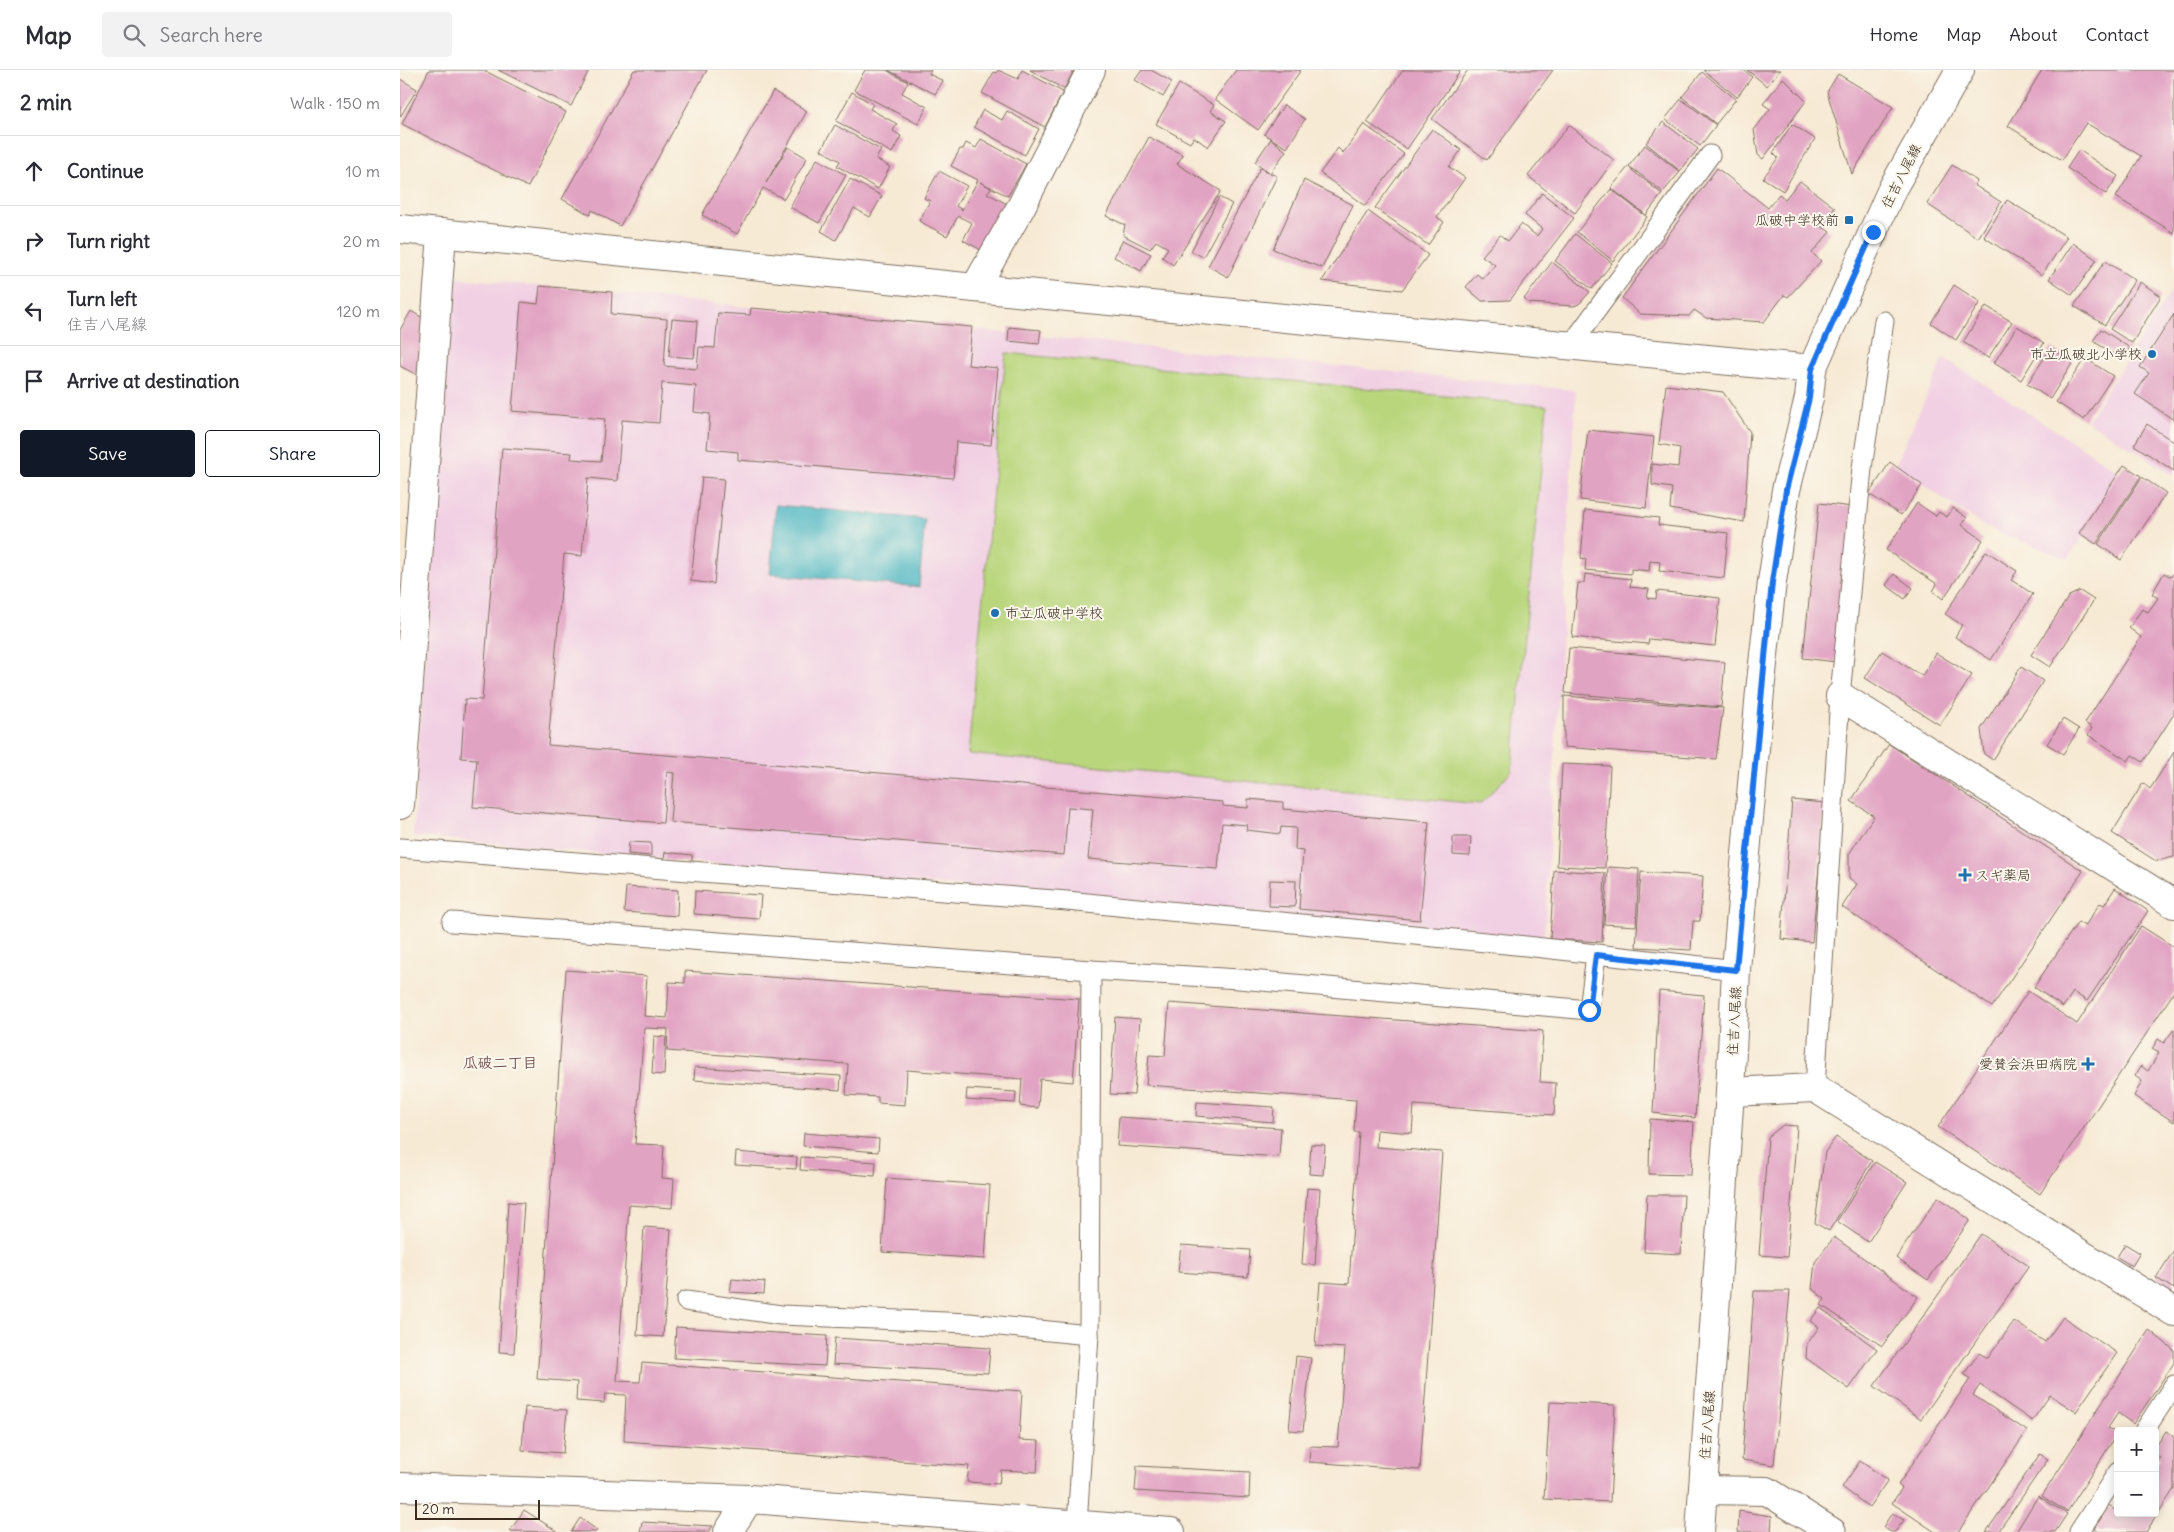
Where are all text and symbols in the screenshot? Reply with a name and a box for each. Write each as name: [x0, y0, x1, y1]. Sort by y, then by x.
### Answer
search box: [102, 12, 452, 57]
text: Map: [25, 20, 72, 50]
icon: search: [120, 21, 148, 49]
text: Search here: [160, 23, 263, 47]
text: Home: [1870, 23, 1918, 46]
text: Map: [1946, 23, 1981, 46]
text: About: [2009, 23, 2057, 46]
text: Contact: [2085, 23, 2149, 46]
text: 2 min: [20, 89, 72, 116]
text: Walk · 150 m: [290, 93, 380, 113]
street label: 住吉八尾線: [1877, 141, 1925, 211]
icon: ahead: [20, 157, 48, 185]
text: Continue: [67, 159, 144, 183]
text: 10 m: [345, 161, 380, 181]
place label: 瓜破中学校前: [1755, 211, 1839, 229]
marker: 瓜破中学校前: [1843, 214, 1855, 226]
route end: [1862, 221, 1885, 244]
icon: right: [20, 227, 48, 255]
text: Turn right: [67, 229, 150, 253]
text: 20 m: [343, 231, 380, 251]
text: Turn left: [67, 287, 137, 311]
icon: left: [20, 297, 48, 325]
text: 120 m: [337, 301, 380, 321]
text: 住吉八尾線: [67, 314, 147, 334]
place label: 市立瓜破北小学校: [2030, 345, 2142, 363]
marker: 市立瓜破北小学校: [2146, 348, 2158, 360]
icon: arrive: [20, 367, 48, 395]
text: Arrive at destination: [67, 369, 240, 393]
button: Save: [20, 430, 195, 477]
button: Share: [205, 430, 380, 477]
place label: 市立瓜破中学校: [1005, 604, 1103, 622]
marker: 市立瓜破中学校: [989, 607, 1001, 619]
place label: スギ薬局: [1975, 866, 2031, 884]
marker: スギ薬局: [1959, 869, 1971, 881]
street label: 住吉八尾線: [1723, 986, 1745, 1056]
route start: [1578, 999, 1601, 1022]
district label: 瓜破二丁目: [462, 1053, 538, 1072]
place label: 愛賛会浜田病院: [1979, 1055, 2077, 1073]
marker: 愛賛会浜田病院: [2081, 1057, 2095, 1071]
street label: 住吉八尾線: [1696, 1389, 1718, 1461]
map controls: [2114, 1427, 2159, 1517]
button: +: [2114, 1427, 2159, 1472]
button: −: [2114, 1472, 2159, 1517]
scale bar: [415, 1497, 540, 1520]
text: 20 m: [422, 1500, 455, 1518]

